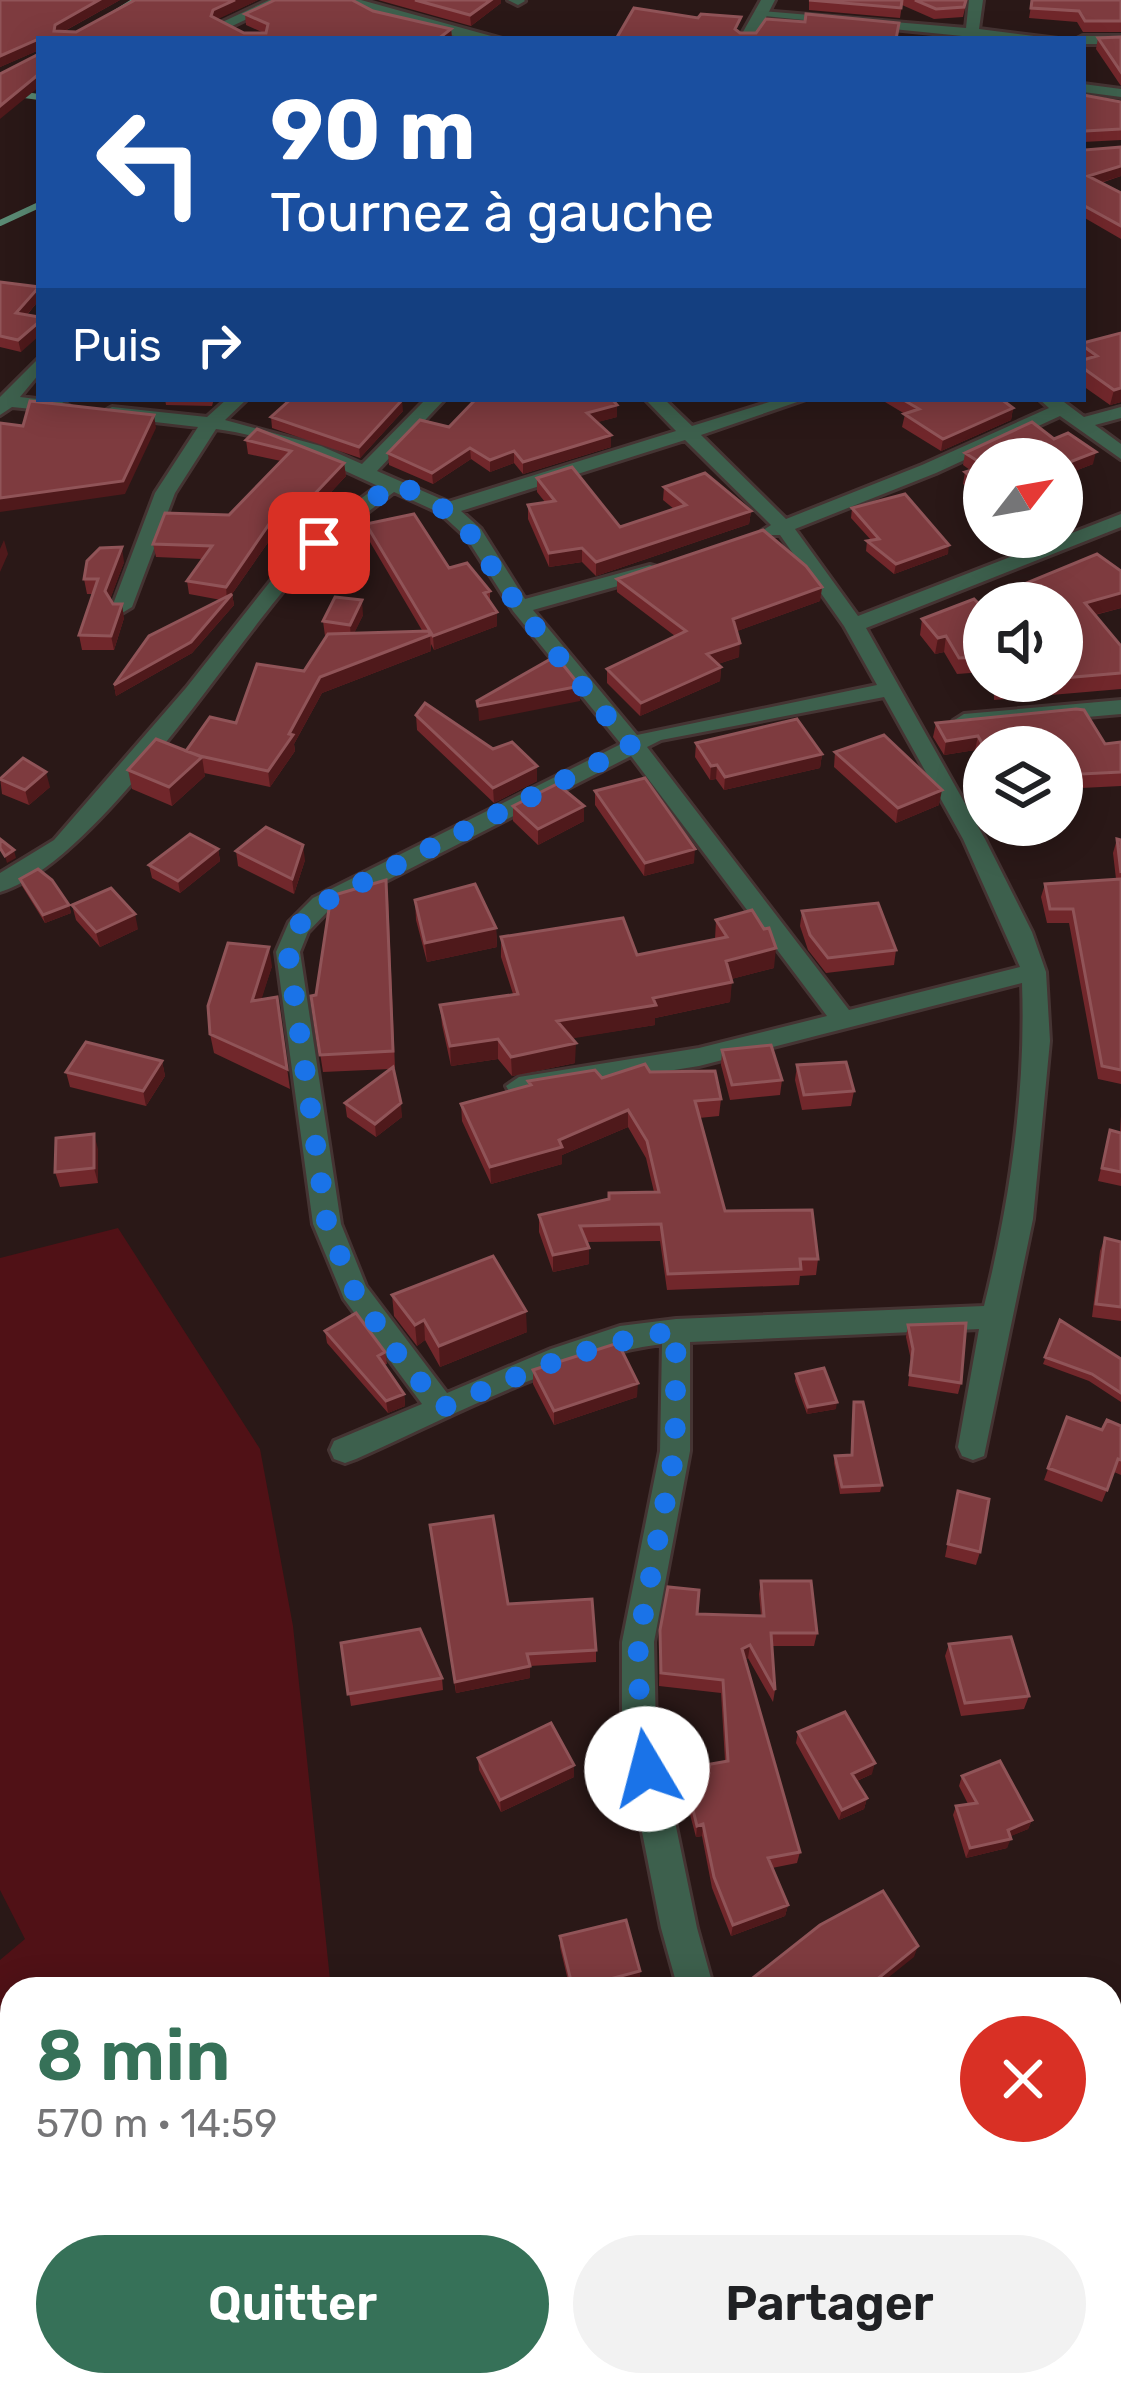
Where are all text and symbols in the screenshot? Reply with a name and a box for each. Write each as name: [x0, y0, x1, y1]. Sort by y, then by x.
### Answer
text: 90 m: [270, 80, 476, 180]
icon: left: [72, 84, 228, 240]
text: Tournez à gauche: [270, 181, 714, 245]
icon: right: [186, 312, 252, 378]
text: Puis: [72, 319, 162, 372]
north arrow: [963, 438, 1083, 558]
map controls: [963, 438, 1083, 846]
pin: [268, 492, 370, 594]
icon: arrive: [286, 510, 352, 576]
button: sound: [963, 582, 1083, 702]
button: layers: [963, 726, 1083, 846]
position arrow: [584, 1706, 710, 1832]
text: 8 min: [36, 2013, 231, 2098]
button: close: [960, 2016, 1086, 2142]
text: 570 m · 14:59: [36, 2101, 277, 2147]
button: Quitter: [36, 2235, 549, 2373]
button: Partager: [573, 2235, 1086, 2373]

